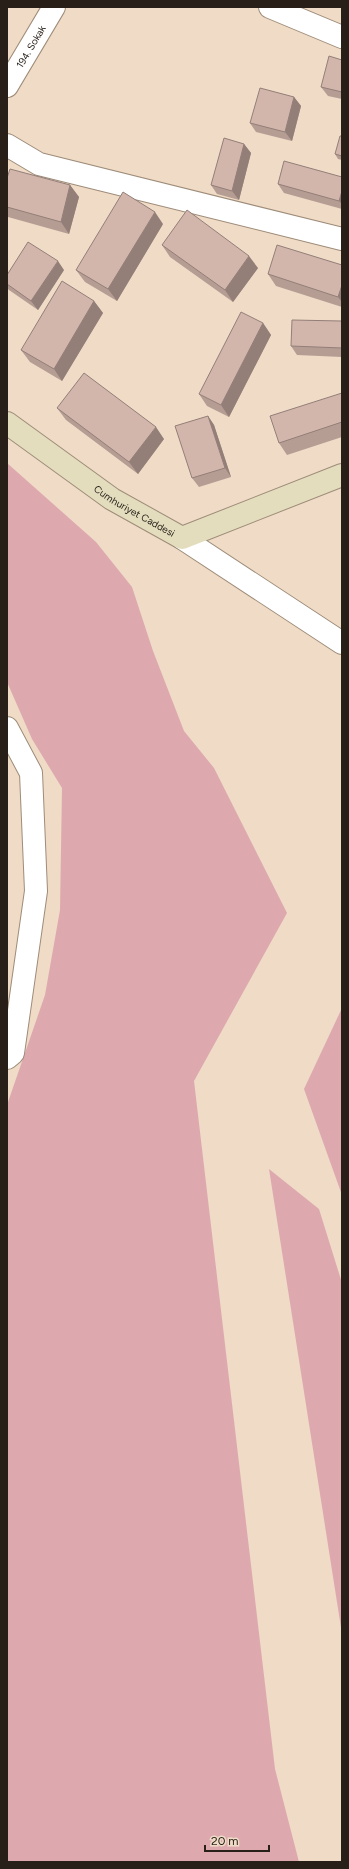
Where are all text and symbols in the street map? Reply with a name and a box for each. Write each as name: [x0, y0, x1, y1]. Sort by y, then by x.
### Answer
street label: 194. Sokak: [13, 23, 48, 70]
street label: Cumhuriyet Caddesi: [92, 482, 177, 539]
scale bar: [205, 1827, 269, 1853]
text: 20 m: [211, 1834, 239, 1848]

